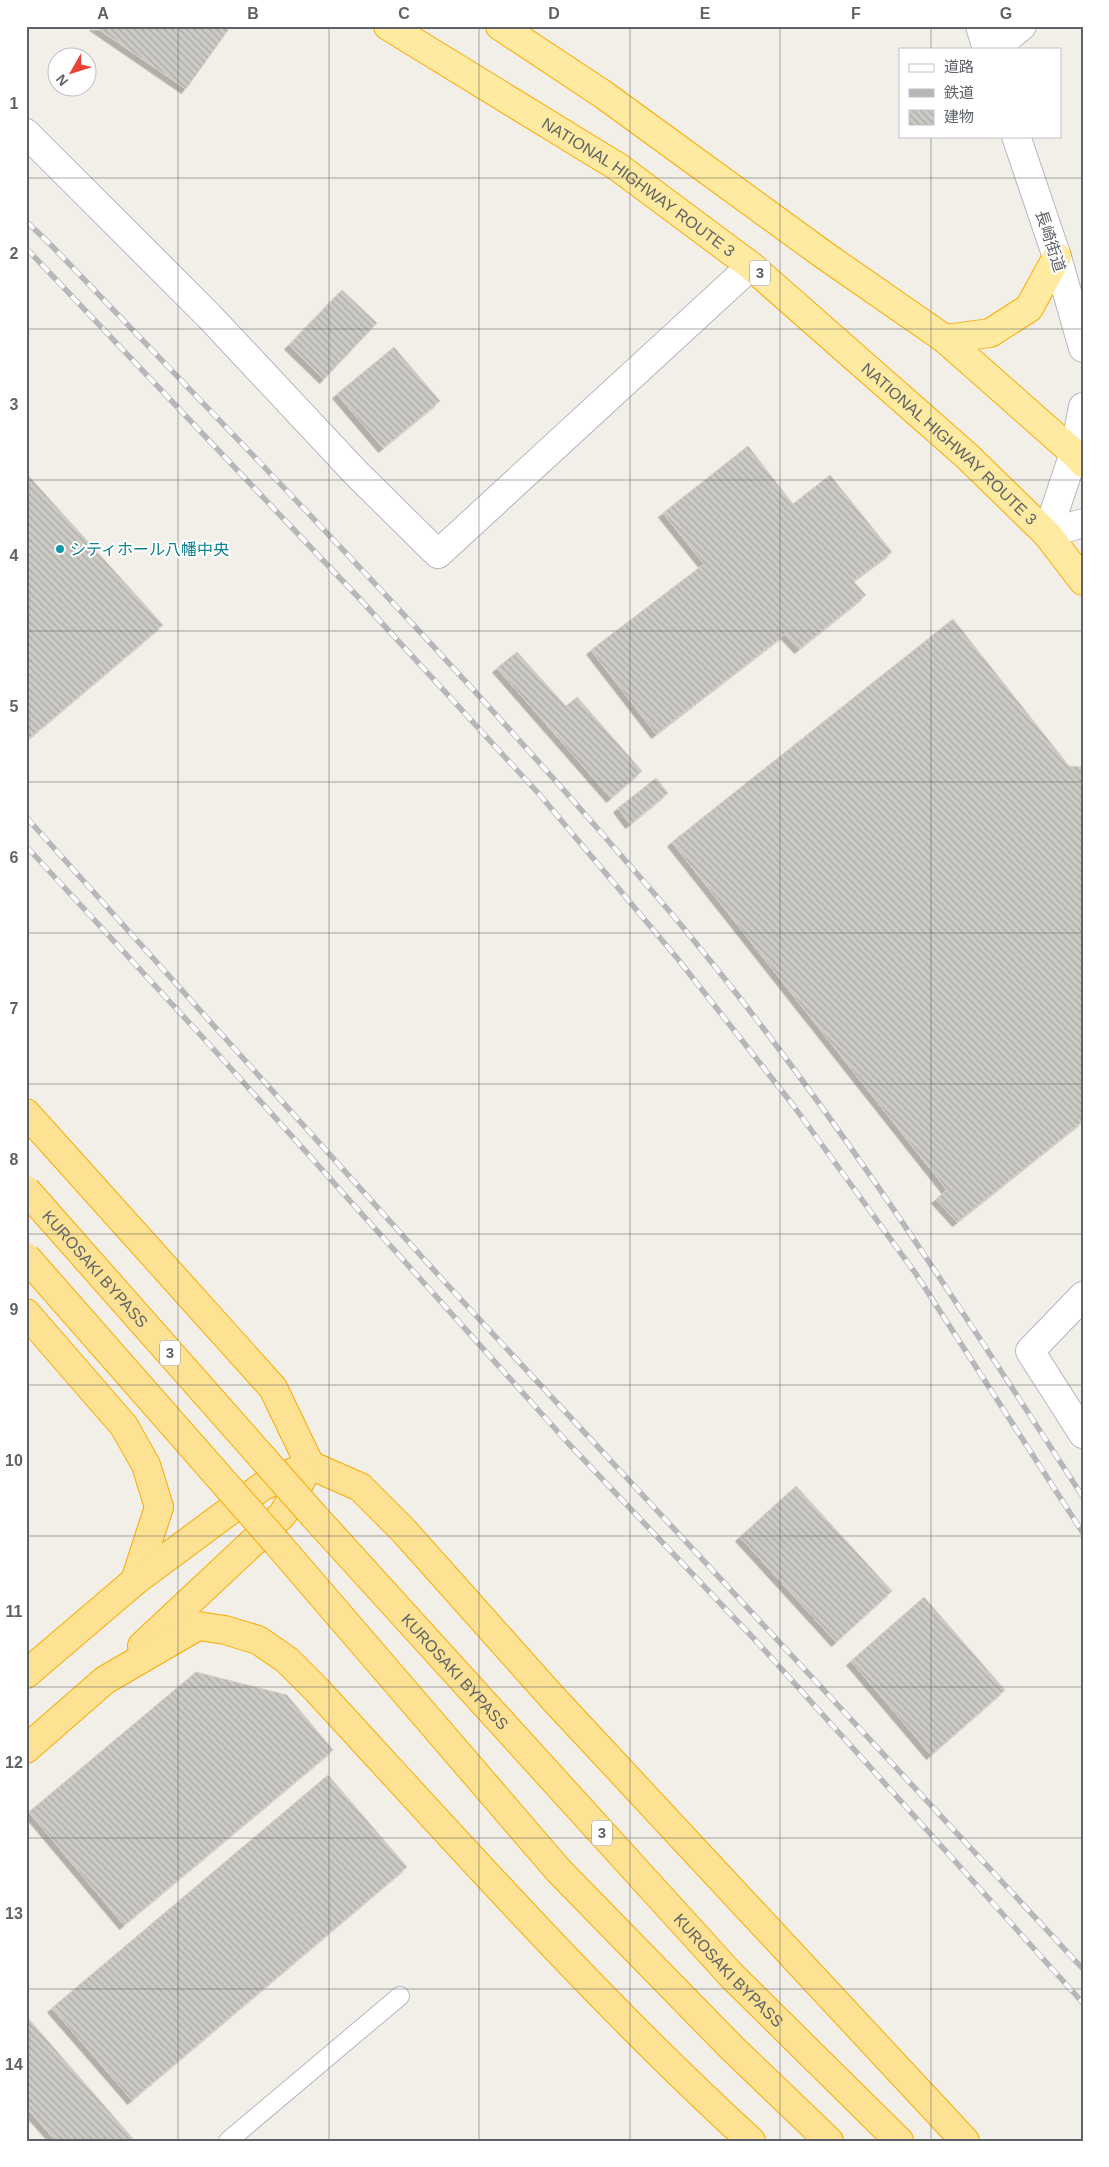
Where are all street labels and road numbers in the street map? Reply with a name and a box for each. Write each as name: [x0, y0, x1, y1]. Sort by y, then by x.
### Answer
street label: NATIONAL HIGHWAY ROUTE 3: [539, 115, 738, 260]
street label: 長崎街道: [1033, 208, 1068, 274]
road number: 3: [750, 260, 770, 286]
street label: NATIONAL HIGHWAY ROUTE 3: [858, 360, 1040, 528]
street label: KUROSAKI BYPASS: [39, 1207, 151, 1331]
road number: 3: [160, 1340, 180, 1366]
street label: KUROSAKI BYPASS: [398, 1611, 512, 1733]
road number: 3: [592, 1820, 612, 1846]
street label: KUROSAKI BYPASS: [670, 1910, 786, 2031]

